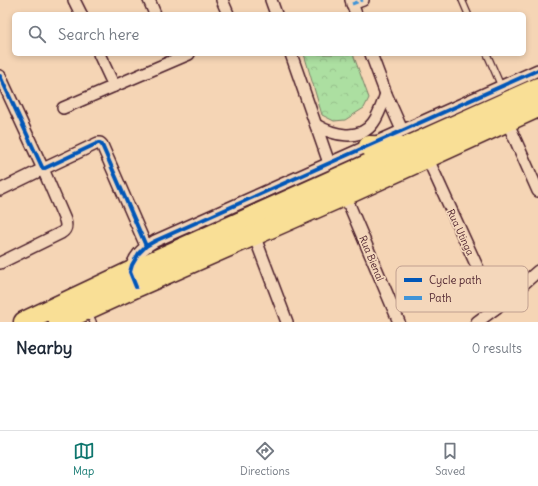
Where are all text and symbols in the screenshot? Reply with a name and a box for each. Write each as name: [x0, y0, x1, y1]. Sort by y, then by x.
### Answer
search box: [12, 12, 526, 56]
icon: search: [26, 23, 48, 45]
text: Search here: [58, 25, 139, 44]
street label: Rua Utinga: [444, 207, 477, 258]
street label: Rua Bienal: [356, 234, 387, 283]
legend: [396, 266, 528, 312]
text: Cycle path: [429, 273, 482, 287]
text: Path: [429, 291, 452, 305]
text: Nearby: [16, 337, 72, 359]
text: 0 results: [472, 340, 522, 357]
tab: Map: [73, 440, 95, 478]
tab: Directions: [240, 440, 290, 478]
tab: Saved: [435, 440, 465, 478]

